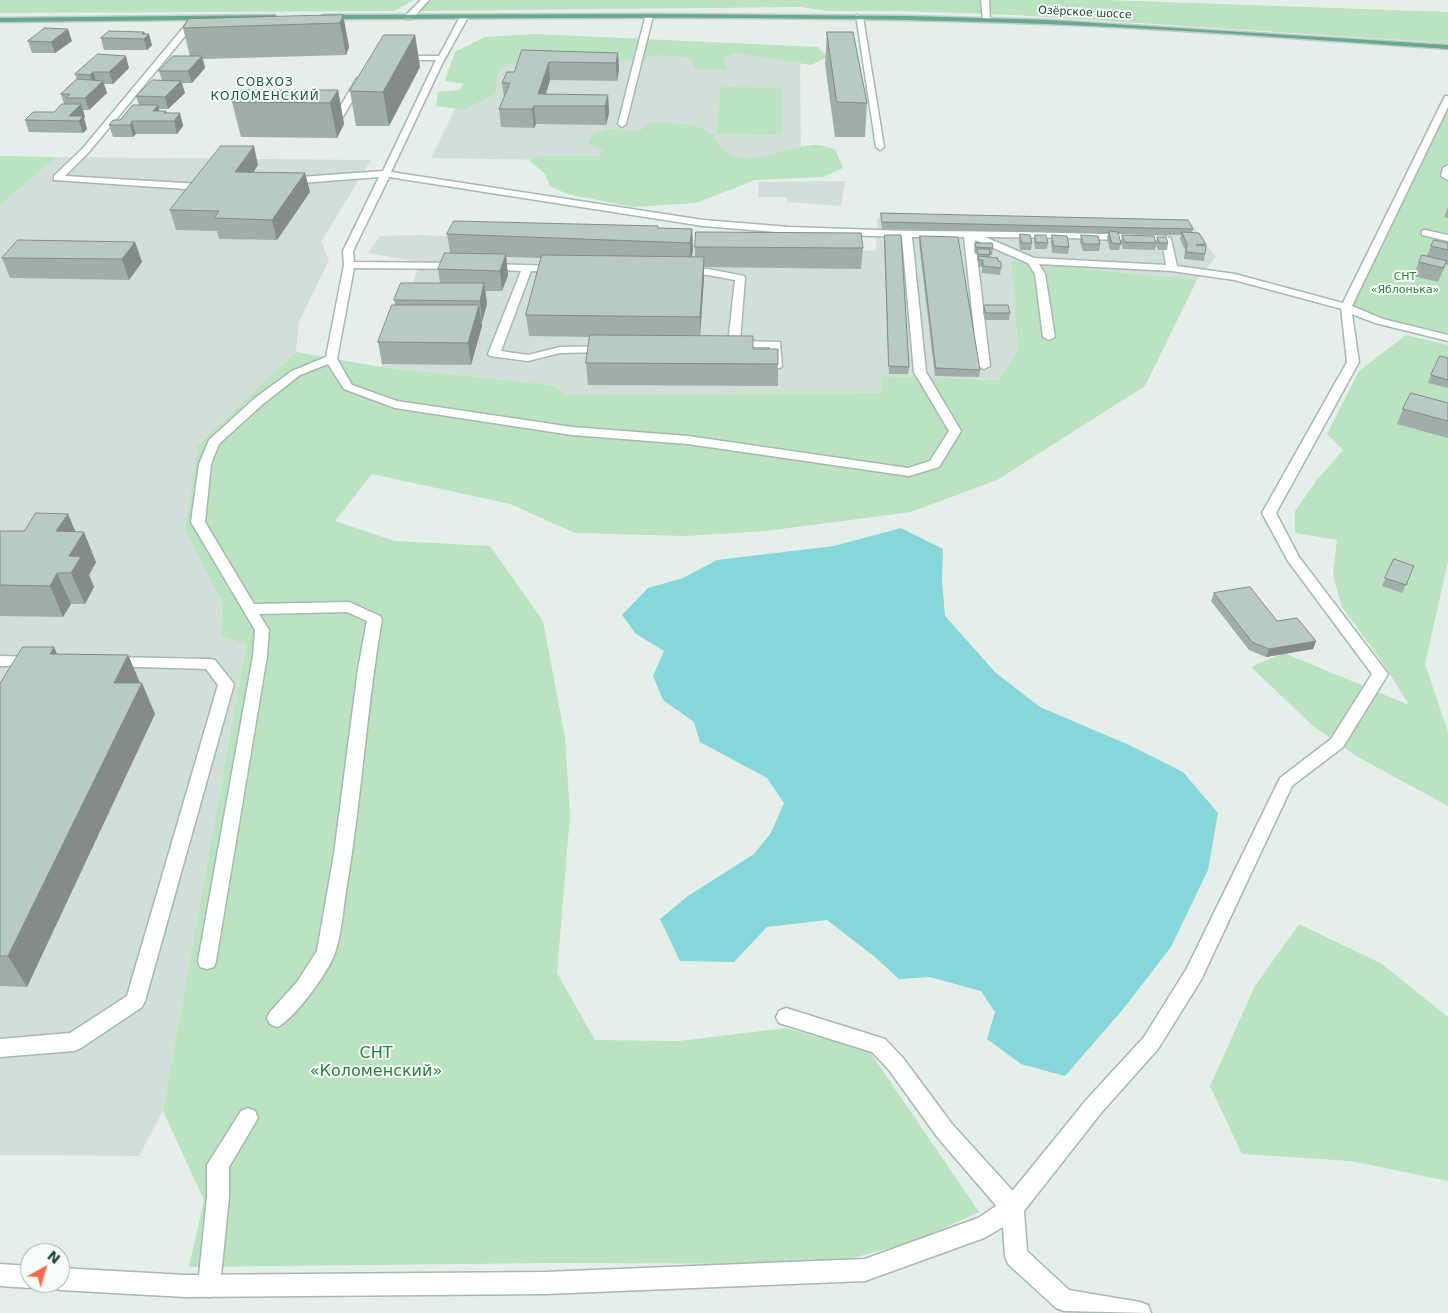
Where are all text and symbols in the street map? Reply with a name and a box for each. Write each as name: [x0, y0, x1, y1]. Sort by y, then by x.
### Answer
street label: Озёрское шоссе: [1038, 4, 1132, 22]
district label: СОВХОЗ КОЛОМЕНСКИЙ: [209, 76, 321, 104]
park label: СНТ «Яблонька»: [1371, 270, 1439, 296]
park label: СНТ «Коломенский»: [310, 1044, 442, 1082]
north arrow: [20, 1243, 70, 1293]
text: N: [44, 1247, 63, 1267]

